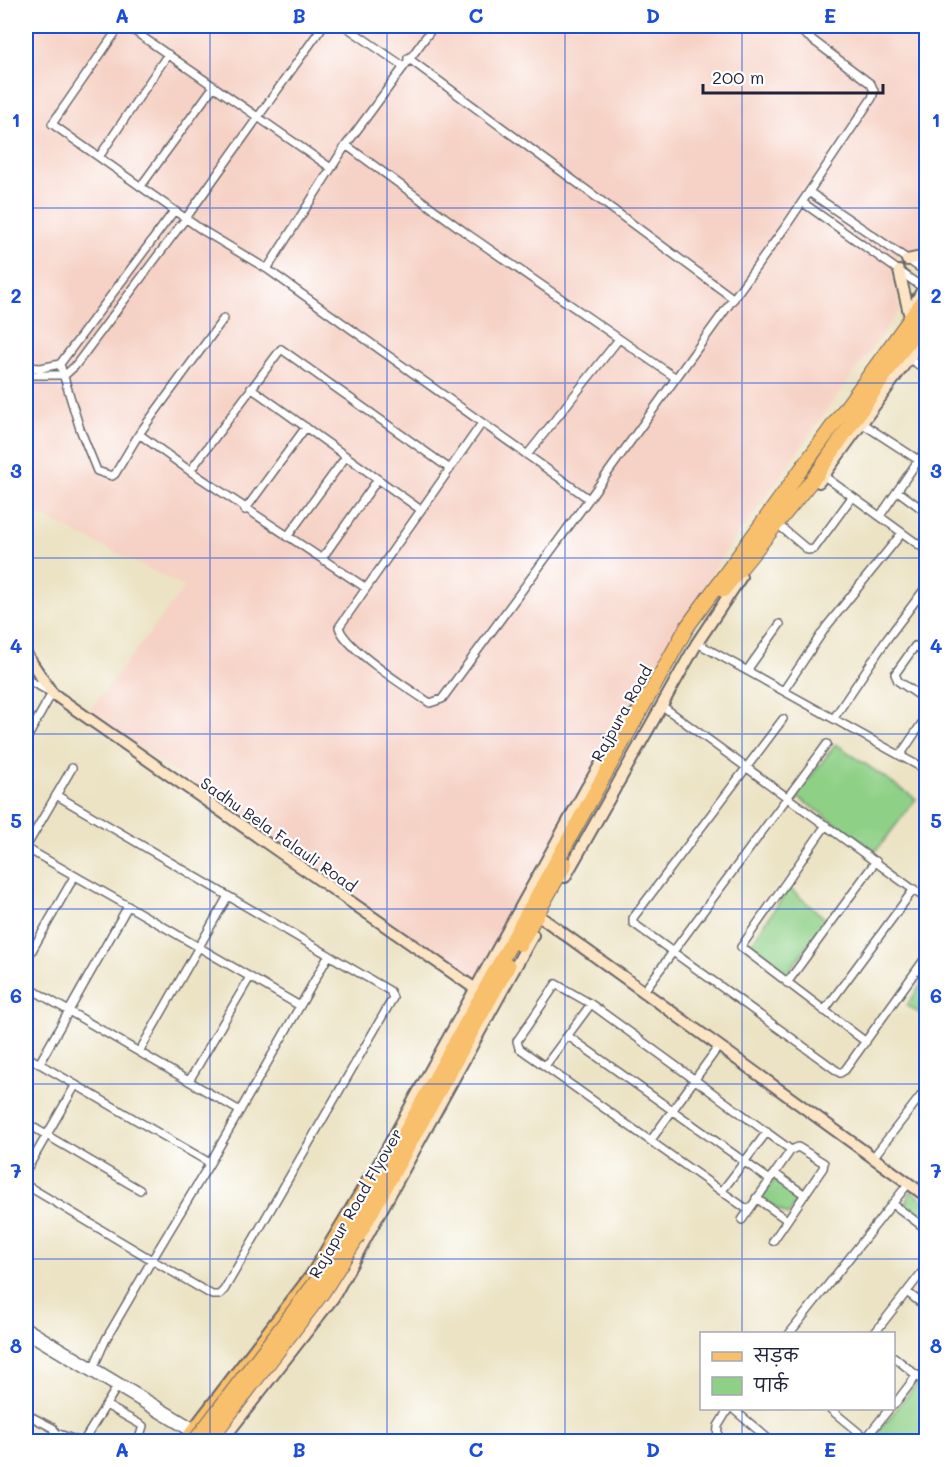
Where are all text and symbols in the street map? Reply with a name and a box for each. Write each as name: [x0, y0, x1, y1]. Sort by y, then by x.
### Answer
text: A: [115, 2, 129, 28]
text: B: [292, 2, 306, 28]
text: C: [469, 2, 484, 28]
text: D: [646, 2, 660, 28]
text: E: [824, 2, 836, 28]
scale bar: [703, 57, 883, 95]
text: 200 m: [712, 65, 764, 89]
text: 1: [12, 106, 20, 132]
text: 1: [932, 106, 940, 132]
text: 2: [10, 282, 22, 308]
text: 2: [930, 282, 942, 308]
text: 3: [10, 457, 22, 483]
text: 3: [930, 457, 942, 483]
text: 4: [10, 632, 23, 658]
text: 4: [930, 632, 943, 658]
street label: Rajpura Road: [586, 661, 656, 765]
street label: Sadhu Bela Falauli Road: [197, 772, 361, 896]
text: 5: [10, 807, 22, 833]
text: 5: [930, 807, 942, 833]
text: 6: [10, 982, 22, 1008]
text: 6: [930, 982, 942, 1008]
street label: Rajapur Road Flyover: [304, 1124, 406, 1282]
text: 7: [10, 1157, 22, 1183]
text: 7: [930, 1157, 942, 1183]
text: 8: [10, 1332, 22, 1358]
legend: [700, 1332, 895, 1410]
text: 8: [930, 1332, 942, 1358]
text: सड़क: [753, 1343, 799, 1367]
text: पार्क: [753, 1372, 789, 1397]
text: A: [115, 1436, 129, 1462]
text: B: [292, 1436, 306, 1462]
text: C: [469, 1436, 484, 1462]
text: D: [646, 1436, 660, 1462]
text: E: [824, 1436, 836, 1462]

